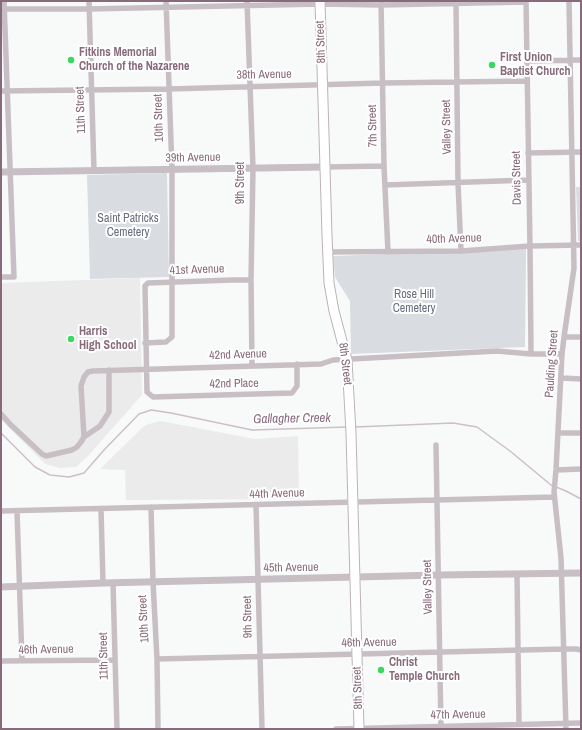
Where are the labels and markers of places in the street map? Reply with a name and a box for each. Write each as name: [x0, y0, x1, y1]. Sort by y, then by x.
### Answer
place label: Fitkins Memorial Church of the Nazarene: [79, 46, 189, 74]
place label: First Union Baptist Church: [500, 51, 571, 79]
marker: Fitkins Memorial Church of the Nazarene: [66, 55, 76, 65]
marker: First Union Baptist Church: [487, 60, 497, 70]
place label: Harris High School: [79, 325, 136, 353]
marker: Harris High School: [66, 334, 76, 344]
place label: Christ Temple Church: [389, 656, 460, 684]
marker: Christ Temple Church: [376, 665, 386, 675]

